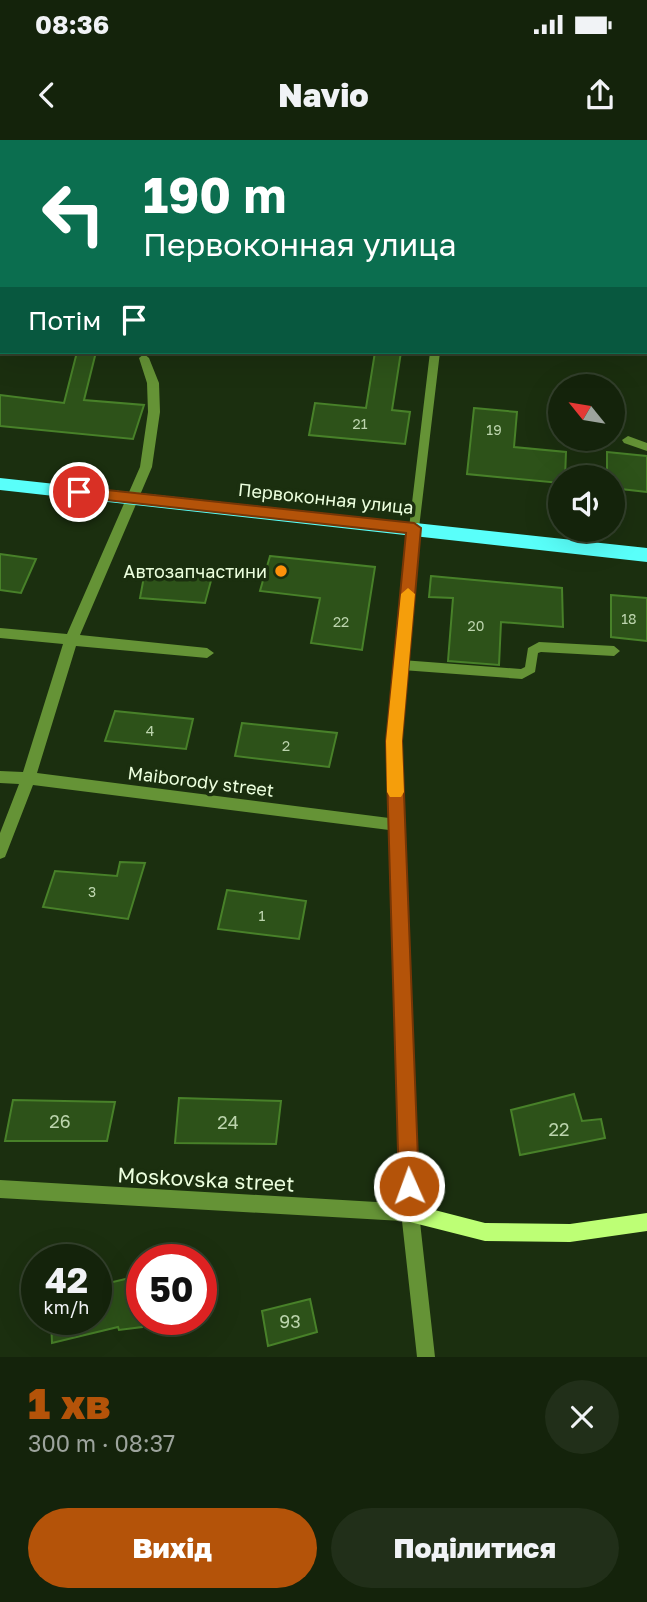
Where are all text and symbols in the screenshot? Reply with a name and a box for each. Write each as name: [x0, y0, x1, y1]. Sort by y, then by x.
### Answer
text: 08:36: [35, 9, 109, 40]
icon: back: [28, 76, 66, 114]
text: Navio: [278, 76, 369, 114]
icon: share: [581, 76, 619, 114]
text: 190 m: [143, 165, 286, 224]
icon: left: [28, 168, 119, 259]
text: Первоконная улица: [143, 225, 457, 263]
icon: arrive: [115, 301, 153, 339]
text: Потім: [28, 305, 101, 336]
north arrow: [548, 374, 625, 452]
map controls: [548, 374, 625, 542]
house number: 21: [353, 415, 368, 432]
house number: 19: [486, 421, 502, 438]
pin: [49, 462, 109, 522]
button: sound: [548, 465, 625, 542]
icon: arrive: [60, 473, 98, 511]
street label: Первоконная улица: [237, 478, 415, 518]
place label: Автозапчастини: [123, 560, 267, 582]
marker: Автозапчастини: [273, 563, 289, 579]
house number: 18: [621, 610, 637, 627]
house number: 22: [333, 613, 349, 630]
house number: 20: [468, 617, 484, 634]
house number: 4: [146, 722, 154, 739]
house number: 2: [282, 737, 290, 754]
street label: Maiborody street: [127, 761, 275, 801]
house number: 3: [88, 883, 96, 900]
house number: 1: [259, 907, 266, 924]
house number: 26: [49, 1110, 71, 1132]
house number: 24: [217, 1111, 239, 1133]
house number: 22: [549, 1118, 569, 1140]
position arrow: [372, 1149, 446, 1223]
street label: Moskovska street: [117, 1161, 295, 1197]
speed limit sign: 50: [126, 1244, 217, 1335]
text: 42: [45, 1259, 88, 1301]
text: km/h: [44, 1296, 89, 1318]
house number: 93: [279, 1310, 301, 1332]
text: 1 хв: [28, 1378, 111, 1428]
button: close: [545, 1380, 619, 1454]
text: 300 m · 08:37: [28, 1429, 175, 1457]
button: Вихід: [28, 1508, 317, 1588]
button: Поділитися: [331, 1508, 619, 1588]

